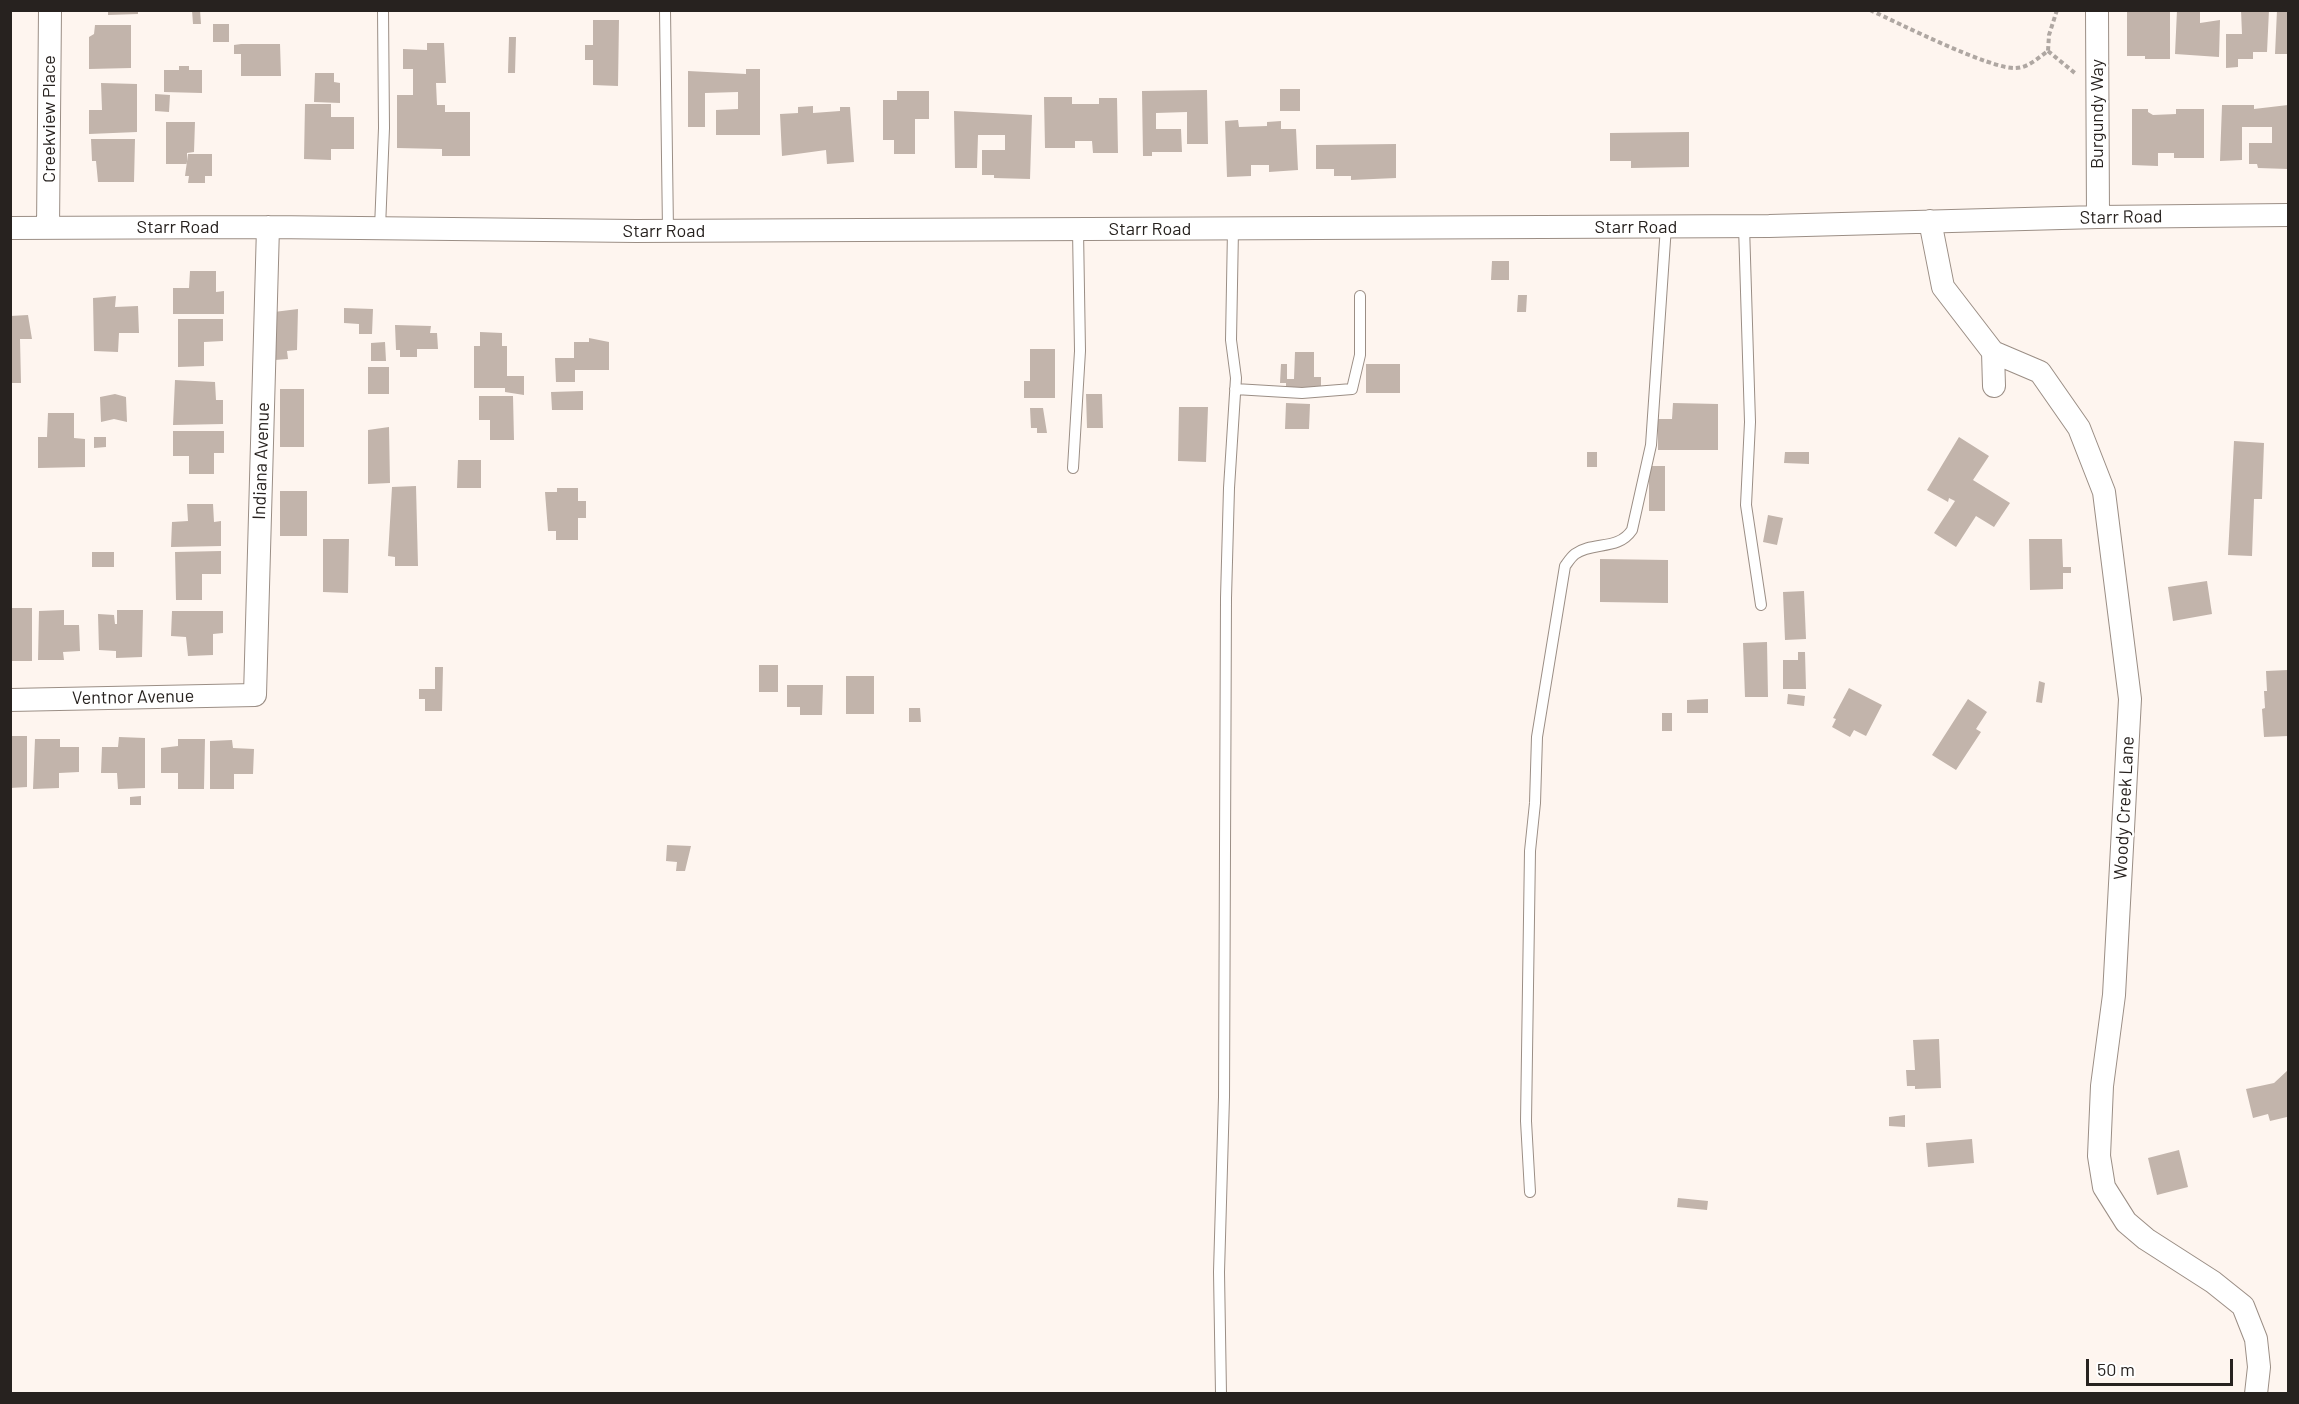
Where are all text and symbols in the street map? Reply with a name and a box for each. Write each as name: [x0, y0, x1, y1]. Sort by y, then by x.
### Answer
street label: Creekview Place: [38, 55, 60, 183]
street label: Burgundy Way: [2086, 59, 2108, 169]
street label: Starr Road: [2079, 205, 2163, 229]
street label: Starr Road: [137, 216, 219, 238]
street label: Starr Road: [1595, 216, 1677, 238]
street label: Starr Road: [1109, 218, 1191, 240]
street label: Starr Road: [623, 220, 705, 242]
street label: Indiana Avenue: [248, 402, 274, 520]
street label: Ventnor Avenue: [72, 685, 194, 709]
street label: Woody Creek Lane: [2109, 736, 2139, 880]
scale bar: [2089, 1347, 2236, 1385]
text: 50 m: [2097, 1358, 2135, 1380]

